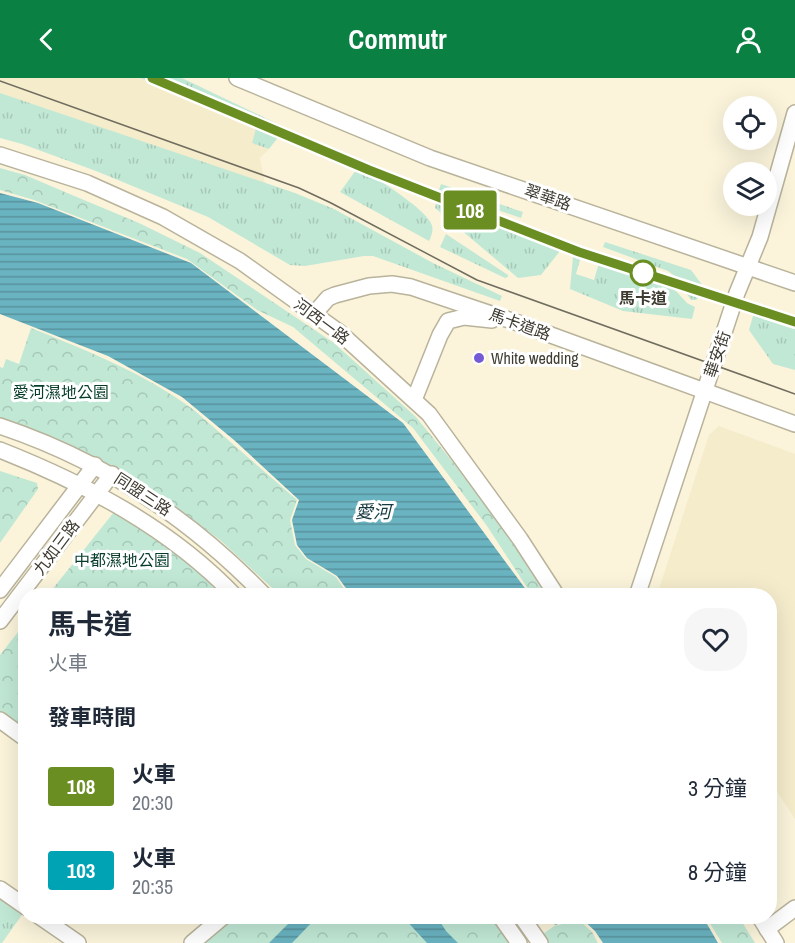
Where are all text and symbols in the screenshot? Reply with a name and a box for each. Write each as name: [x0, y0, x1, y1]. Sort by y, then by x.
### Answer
text: Commutr: [348, 21, 447, 57]
icon: back: [30, 23, 63, 56]
icon: person: [732, 23, 765, 56]
map controls: [723, 96, 777, 216]
button: locate: [723, 96, 777, 150]
button: layers: [723, 162, 777, 216]
street label: 翠華路: [522, 179, 574, 215]
line badge: 108: [436, 190, 504, 230]
text: 108: [456, 196, 484, 225]
marker: 馬卡道: [630, 260, 656, 286]
place label: 馬卡道: [619, 287, 667, 309]
street label: 河西一路: [290, 293, 354, 349]
street label: 馬卡道路: [486, 303, 554, 345]
street label: 華安街: [699, 328, 735, 380]
place label: White wedding: [491, 347, 579, 369]
marker: White wedding: [472, 351, 486, 365]
park label: 愛河濕地公園: [13, 381, 109, 403]
street label: 同盟三路: [110, 467, 176, 521]
water label: 愛河: [355, 499, 394, 524]
street label: 九如三路: [28, 515, 84, 579]
park label: 中都濕地公園: [74, 549, 170, 571]
text: 馬卡道: [48, 605, 132, 643]
button: heart: [684, 608, 747, 671]
text: 火車: [48, 649, 88, 676]
text: 發車時間: [48, 702, 136, 732]
text: 火車: [132, 759, 176, 789]
text: 108: [67, 772, 95, 801]
text: 3 分鐘: [688, 773, 747, 803]
text: 20:30: [132, 789, 173, 816]
text: 火車: [132, 843, 176, 873]
text: 103: [67, 856, 95, 885]
text: 8 分鐘: [688, 857, 747, 887]
text: 20:35: [132, 873, 173, 900]

